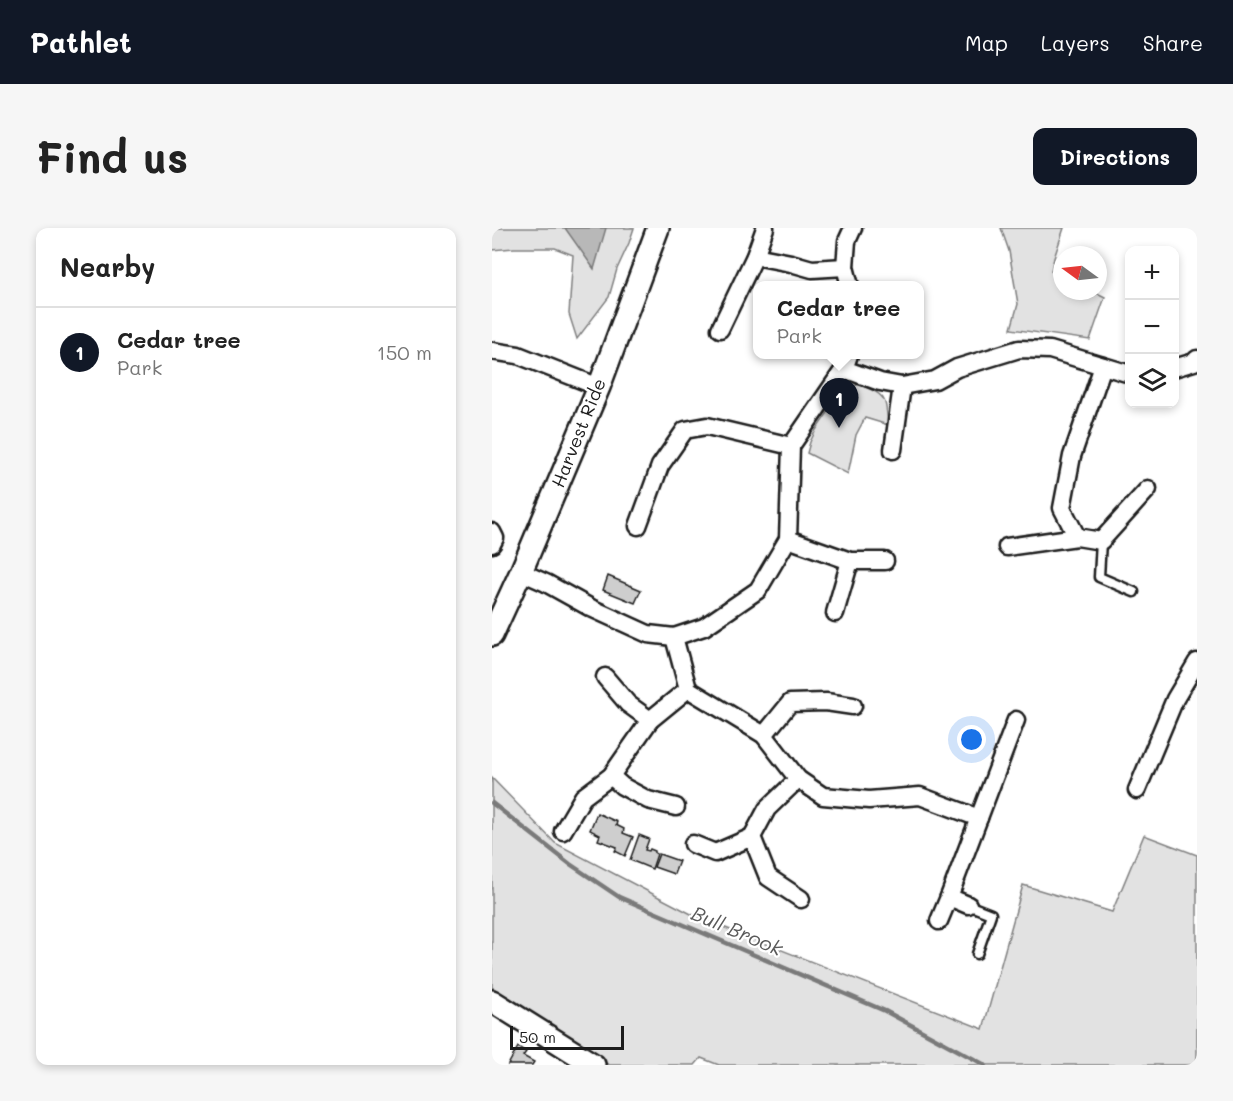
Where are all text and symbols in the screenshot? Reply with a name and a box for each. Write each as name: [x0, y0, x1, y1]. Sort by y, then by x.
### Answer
text: Pathlet: [30, 24, 132, 60]
text: Map: [965, 29, 1008, 56]
text: Layers: [1041, 29, 1110, 56]
text: Share: [1143, 29, 1203, 56]
button: Directions: [1033, 128, 1197, 185]
text: Find us: [36, 129, 188, 184]
north arrow: [1053, 246, 1107, 300]
map controls: [1125, 246, 1179, 408]
button: +: [1125, 246, 1179, 300]
text: Nearby: [60, 250, 155, 284]
popup: [753, 281, 924, 359]
text: Cedar tree: [777, 293, 900, 322]
button: −: [1125, 300, 1179, 354]
text: Park: [777, 322, 822, 348]
text: Cedar tree: [117, 325, 241, 354]
text: 1: [75, 339, 84, 365]
text: 150 m: [377, 339, 432, 365]
text: Park: [117, 354, 162, 380]
button: layers: [1125, 354, 1179, 408]
street label: Harvest Ride: [545, 374, 611, 491]
pin: 1: [820, 378, 858, 428]
your location: [957, 725, 986, 754]
water label: Bull Brook: [688, 899, 787, 961]
scale bar: [510, 1023, 624, 1050]
text: 50 m: [519, 1026, 556, 1047]

